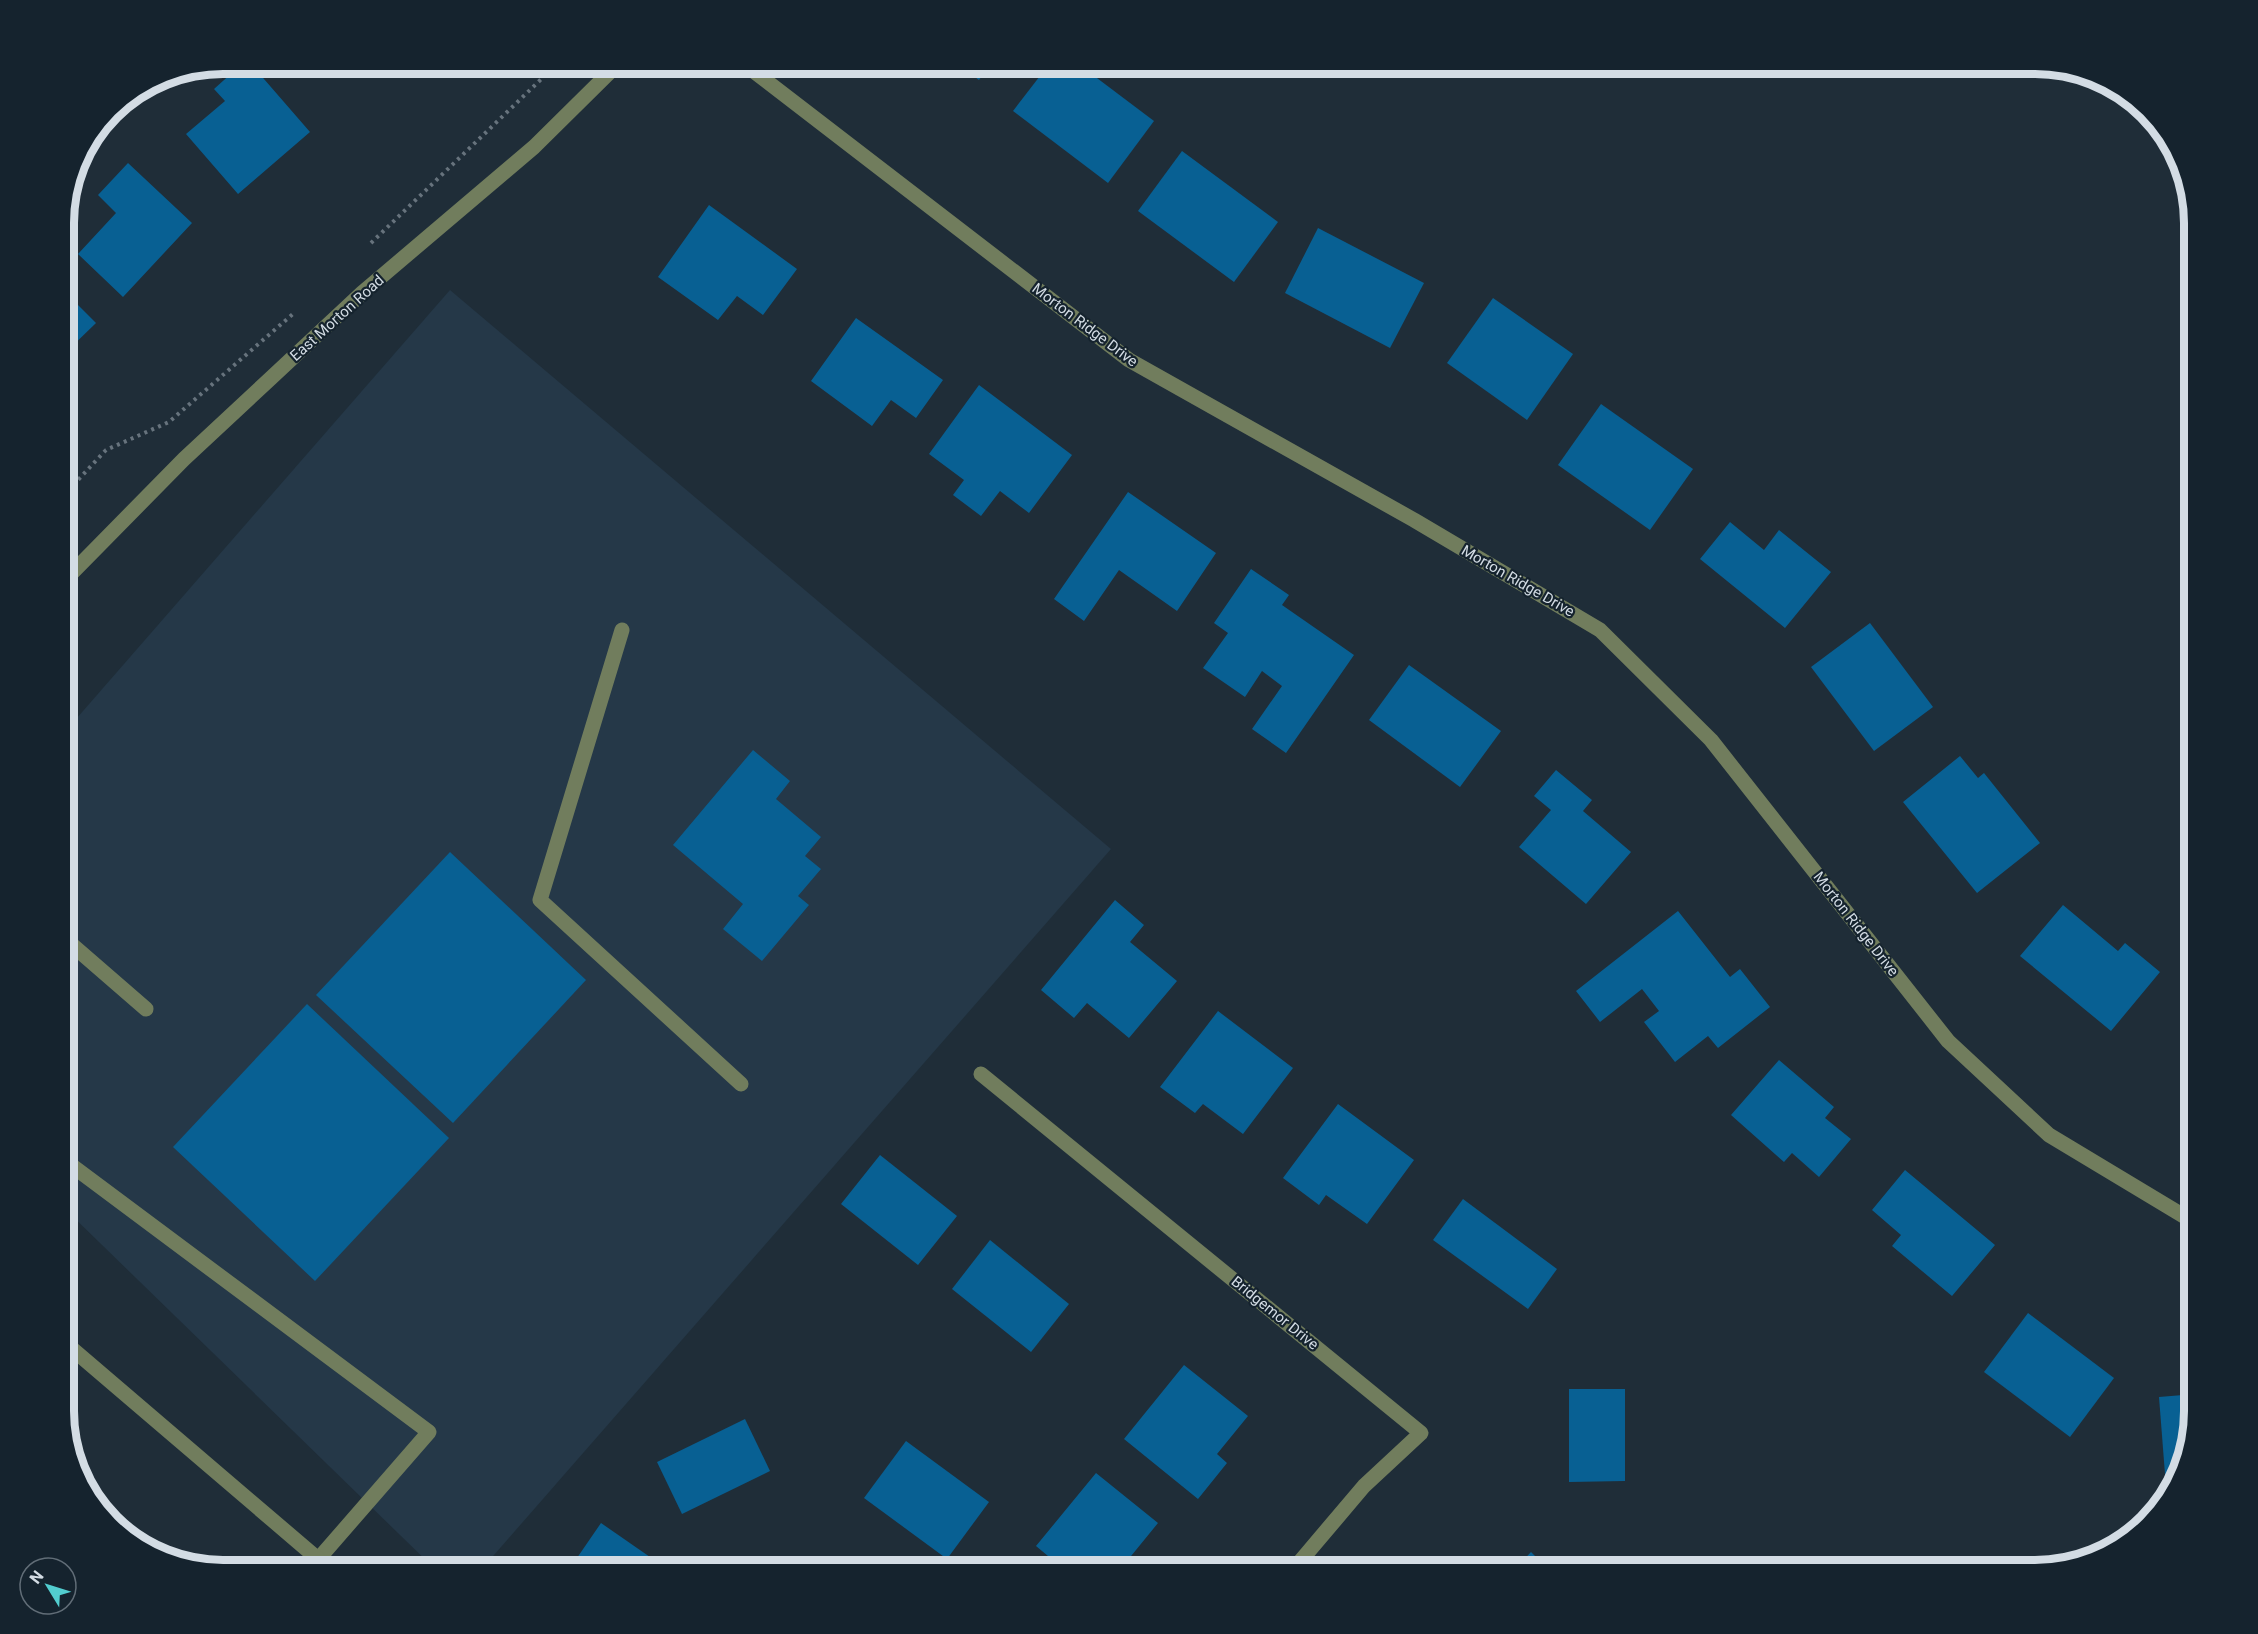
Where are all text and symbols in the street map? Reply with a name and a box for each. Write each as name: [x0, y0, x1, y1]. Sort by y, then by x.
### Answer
street label: East Morton Road: [286, 271, 388, 365]
street label: Morton Ridge Drive: [1029, 279, 1141, 371]
street label: Morton Ridge Drive: [1458, 541, 1578, 621]
street label: Morton Ridge Drive: [1810, 868, 1902, 980]
street label: Bridgemor Drive: [1228, 1272, 1322, 1354]
north arrow: [18, 1556, 78, 1616]
text: N: [26, 1567, 48, 1587]

